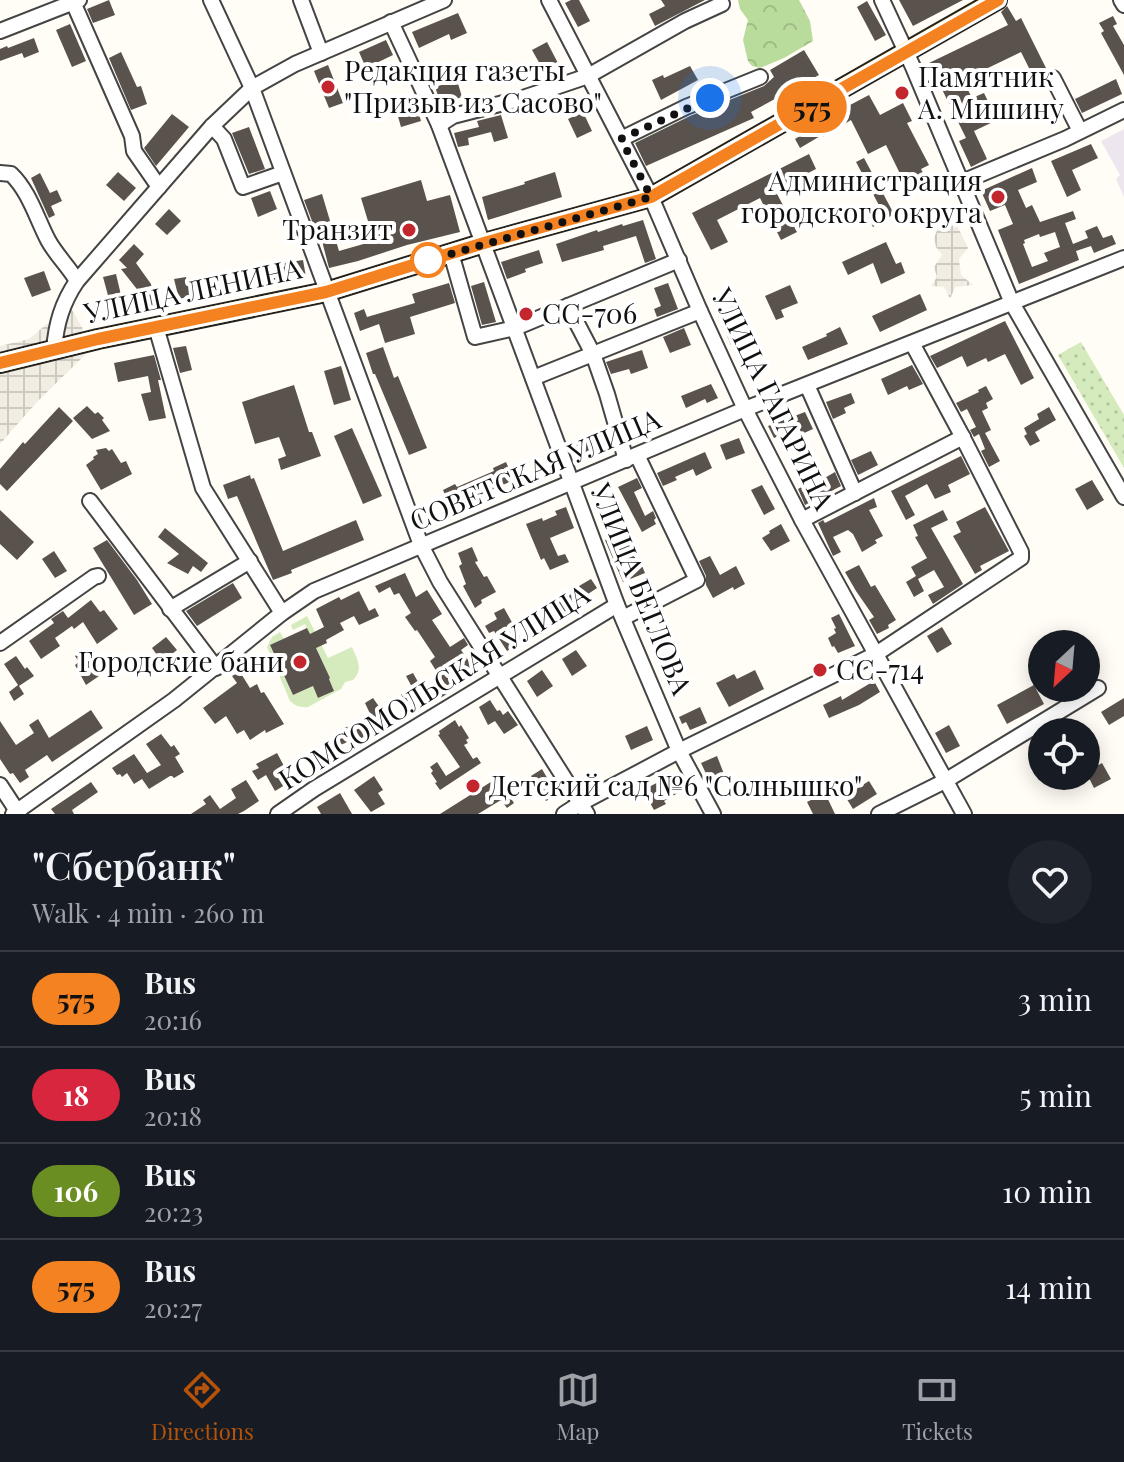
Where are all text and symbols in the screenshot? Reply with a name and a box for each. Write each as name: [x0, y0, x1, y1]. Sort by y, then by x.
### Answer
place label: Редакция газеты "Призыв из Сасово": [344, 51, 602, 120]
place label: Памятник А. Мишину: [917, 57, 1064, 126]
marker: Редакция газеты "Призыв из Сасово": [319, 78, 337, 96]
your location: [690, 78, 730, 118]
line badge: 575: [766, 81, 858, 133]
marker: Памятник А. Мишину: [893, 84, 911, 102]
text: 575: [793, 88, 831, 125]
place label: Администрация городского округа: [741, 161, 982, 230]
marker: Администрация городского округа: [989, 188, 1007, 206]
place label: Транзит: [282, 210, 393, 247]
marker: Транзит: [400, 221, 418, 239]
unlabelled marker: [411, 243, 445, 277]
street label: УЛИЦА ЛЕНИНА: [80, 248, 305, 331]
street label: УЛИЦА ГАГАРИНА: [704, 281, 844, 516]
place label: СС-706: [542, 294, 637, 331]
marker: СС-706: [517, 305, 535, 323]
street label: СОВЕТСКАЯ УЛИЦА: [403, 399, 666, 538]
street label: УЛИЦА БЕГЛОВА: [583, 477, 702, 700]
street label: КОМСОМОЛЬСКАЯ УЛИЦА: [271, 574, 596, 797]
north arrow: [1028, 630, 1100, 702]
map controls: [1028, 630, 1100, 790]
place label: Городские бани: [78, 642, 284, 679]
place label: СС-714: [836, 650, 924, 687]
marker: Городские бани: [291, 653, 309, 671]
marker: СС-714: [811, 661, 829, 679]
button: locate: [1028, 718, 1100, 790]
place label: Детский сад №6 "Солнышко": [489, 766, 862, 803]
marker: Детский сад №6 "Солнышко": [464, 777, 482, 795]
text: "Сбербанк": [32, 839, 236, 890]
button: heart: [1008, 840, 1092, 924]
text: Walk · 4 min · 260 m: [32, 895, 264, 930]
text: Bus: [144, 962, 196, 1002]
text: 3 min: [1018, 979, 1092, 1019]
text: 575: [57, 980, 95, 1017]
text: 20:16: [144, 1002, 202, 1037]
text: Bus: [144, 1058, 196, 1098]
text: 5 min: [1019, 1075, 1092, 1115]
text: 18: [63, 1076, 89, 1113]
text: 20:18: [144, 1098, 202, 1133]
text: Bus: [144, 1154, 196, 1194]
text: 10 min: [1002, 1171, 1092, 1211]
text: 106: [54, 1172, 98, 1209]
text: 20:23: [144, 1194, 203, 1229]
text: Bus: [144, 1250, 196, 1290]
text: 14 min: [1005, 1267, 1092, 1307]
text: 575: [57, 1268, 95, 1305]
text: 20:27: [144, 1290, 202, 1325]
tab: Directions: [151, 1368, 254, 1446]
tab: Map: [556, 1368, 600, 1446]
tab: Tickets: [902, 1368, 973, 1446]

